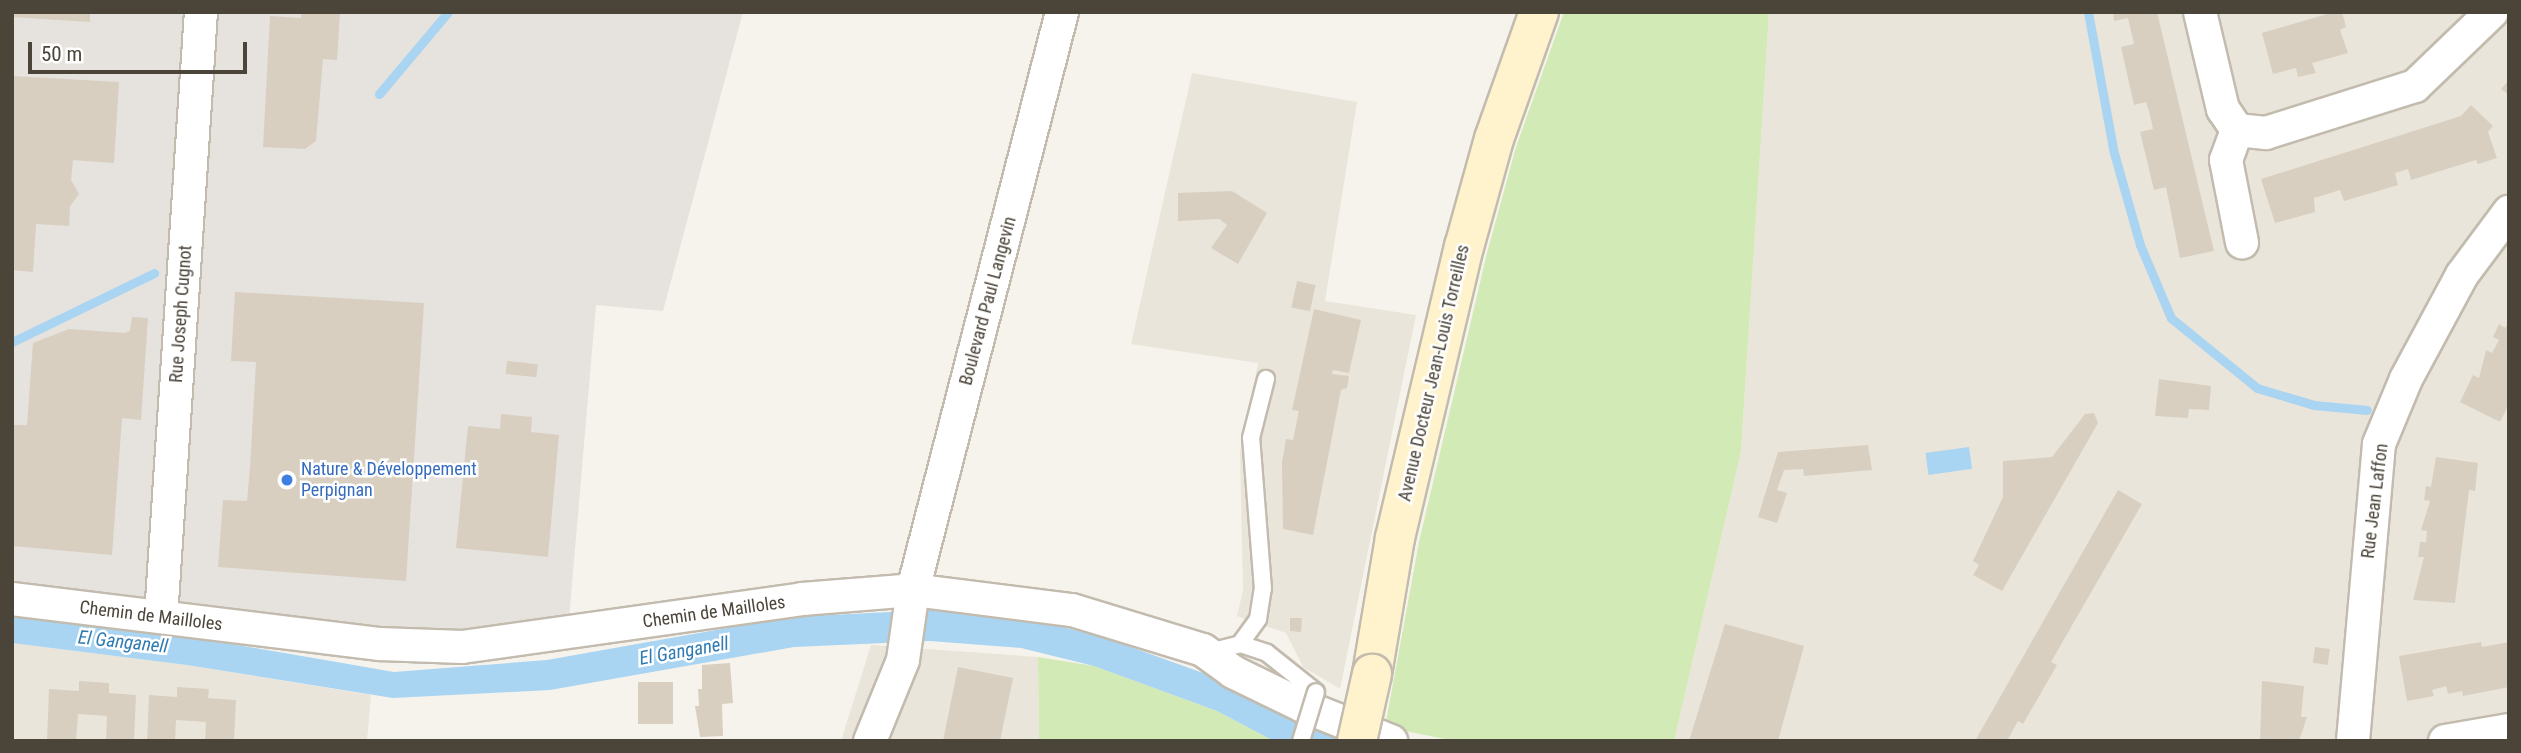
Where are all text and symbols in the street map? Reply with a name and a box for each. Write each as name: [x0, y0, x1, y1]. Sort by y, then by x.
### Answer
scale bar: [32, 28, 250, 72]
text: 50 m: [41, 42, 82, 66]
street label: Boulevard Paul Langevin: [955, 214, 1021, 388]
street label: Avenue Docteur Jean-Louis Torreilles: [1394, 242, 1474, 504]
street label: Rue Joseph Cugnot: [165, 245, 197, 383]
street label: Rue Jean Laffon: [2357, 442, 2393, 560]
place label: Nature & Développement Perpignan: [301, 459, 477, 502]
marker: Nature & Développement Perpignan: [279, 472, 295, 488]
street label: Chemin de Mailloles: [641, 591, 787, 633]
street label: Chemin de Mailloles: [78, 597, 224, 635]
water label: El Ganganell: [77, 626, 169, 658]
water label: El Ganganell: [638, 632, 730, 670]

